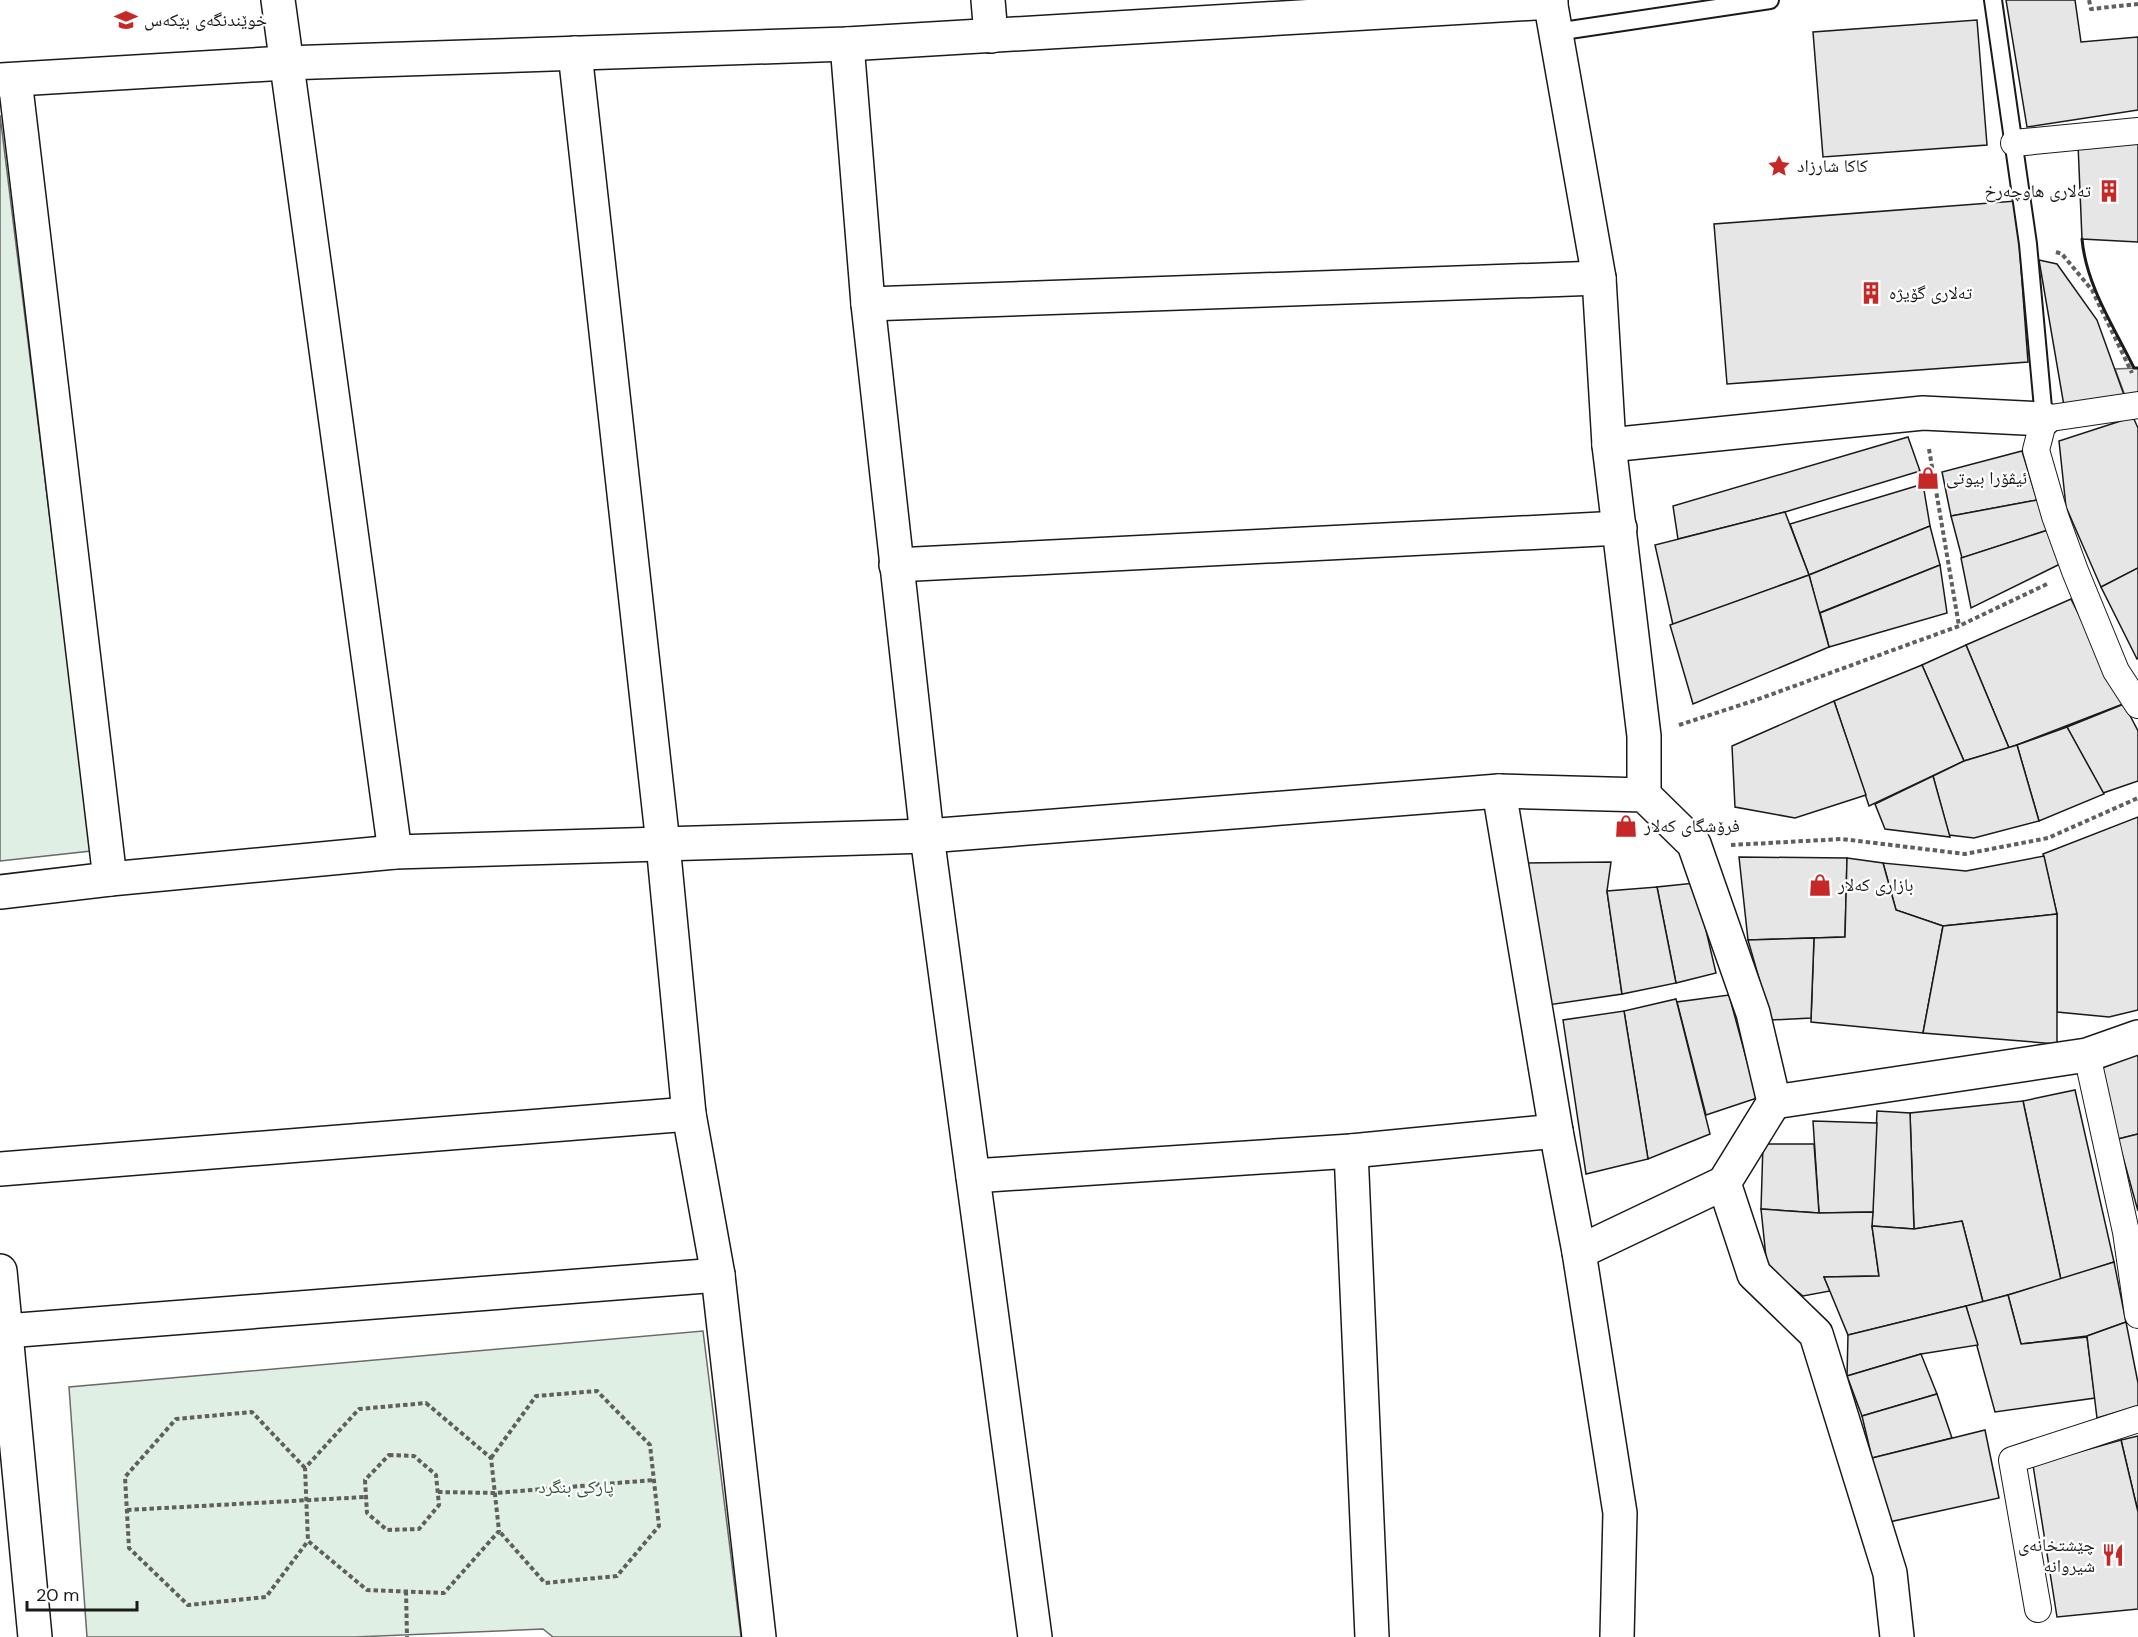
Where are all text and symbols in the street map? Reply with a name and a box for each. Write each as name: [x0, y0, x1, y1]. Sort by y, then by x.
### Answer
school or university icon: خوێندنگەی بێکەس: [113, 7, 139, 33]
place label: خوێندنگەی بێکەس: [144, 8, 267, 32]
place icon: كاكا شارزاد: [1766, 153, 1792, 179]
place label: كاكا شارزاد: [1797, 154, 1868, 178]
building icon: تەلاری هاوچەرخ: [2096, 178, 2122, 204]
place label: تەلاری هاوچەرخ: [1984, 179, 2091, 203]
building icon: تەلاری گۆیژە: [1858, 280, 1884, 306]
place label: تەلاری گۆیژە: [1889, 281, 1972, 305]
shop icon: ئیڤۆرا بیوتی: [1915, 465, 1941, 491]
place label: ئیڤۆرا بیوتی: [1946, 466, 2027, 490]
shop icon: فرۆشگای کەلار: [1613, 813, 1639, 839]
place label: فرۆشگای کەلار: [1643, 814, 1740, 838]
shop icon: بازاری کەلار: [1807, 872, 1833, 898]
place label: بازاری کەلار: [1837, 873, 1914, 897]
park label: پارکی بنگرد: [538, 1475, 614, 1499]
place label: چێشتخانەی شیروانە: [2018, 1533, 2095, 1578]
restaurant icon: چێشتخانەی شیروانە: [2100, 1542, 2126, 1568]
scale bar: [27, 1574, 136, 1612]
text: 20 m: [36, 1583, 79, 1607]

